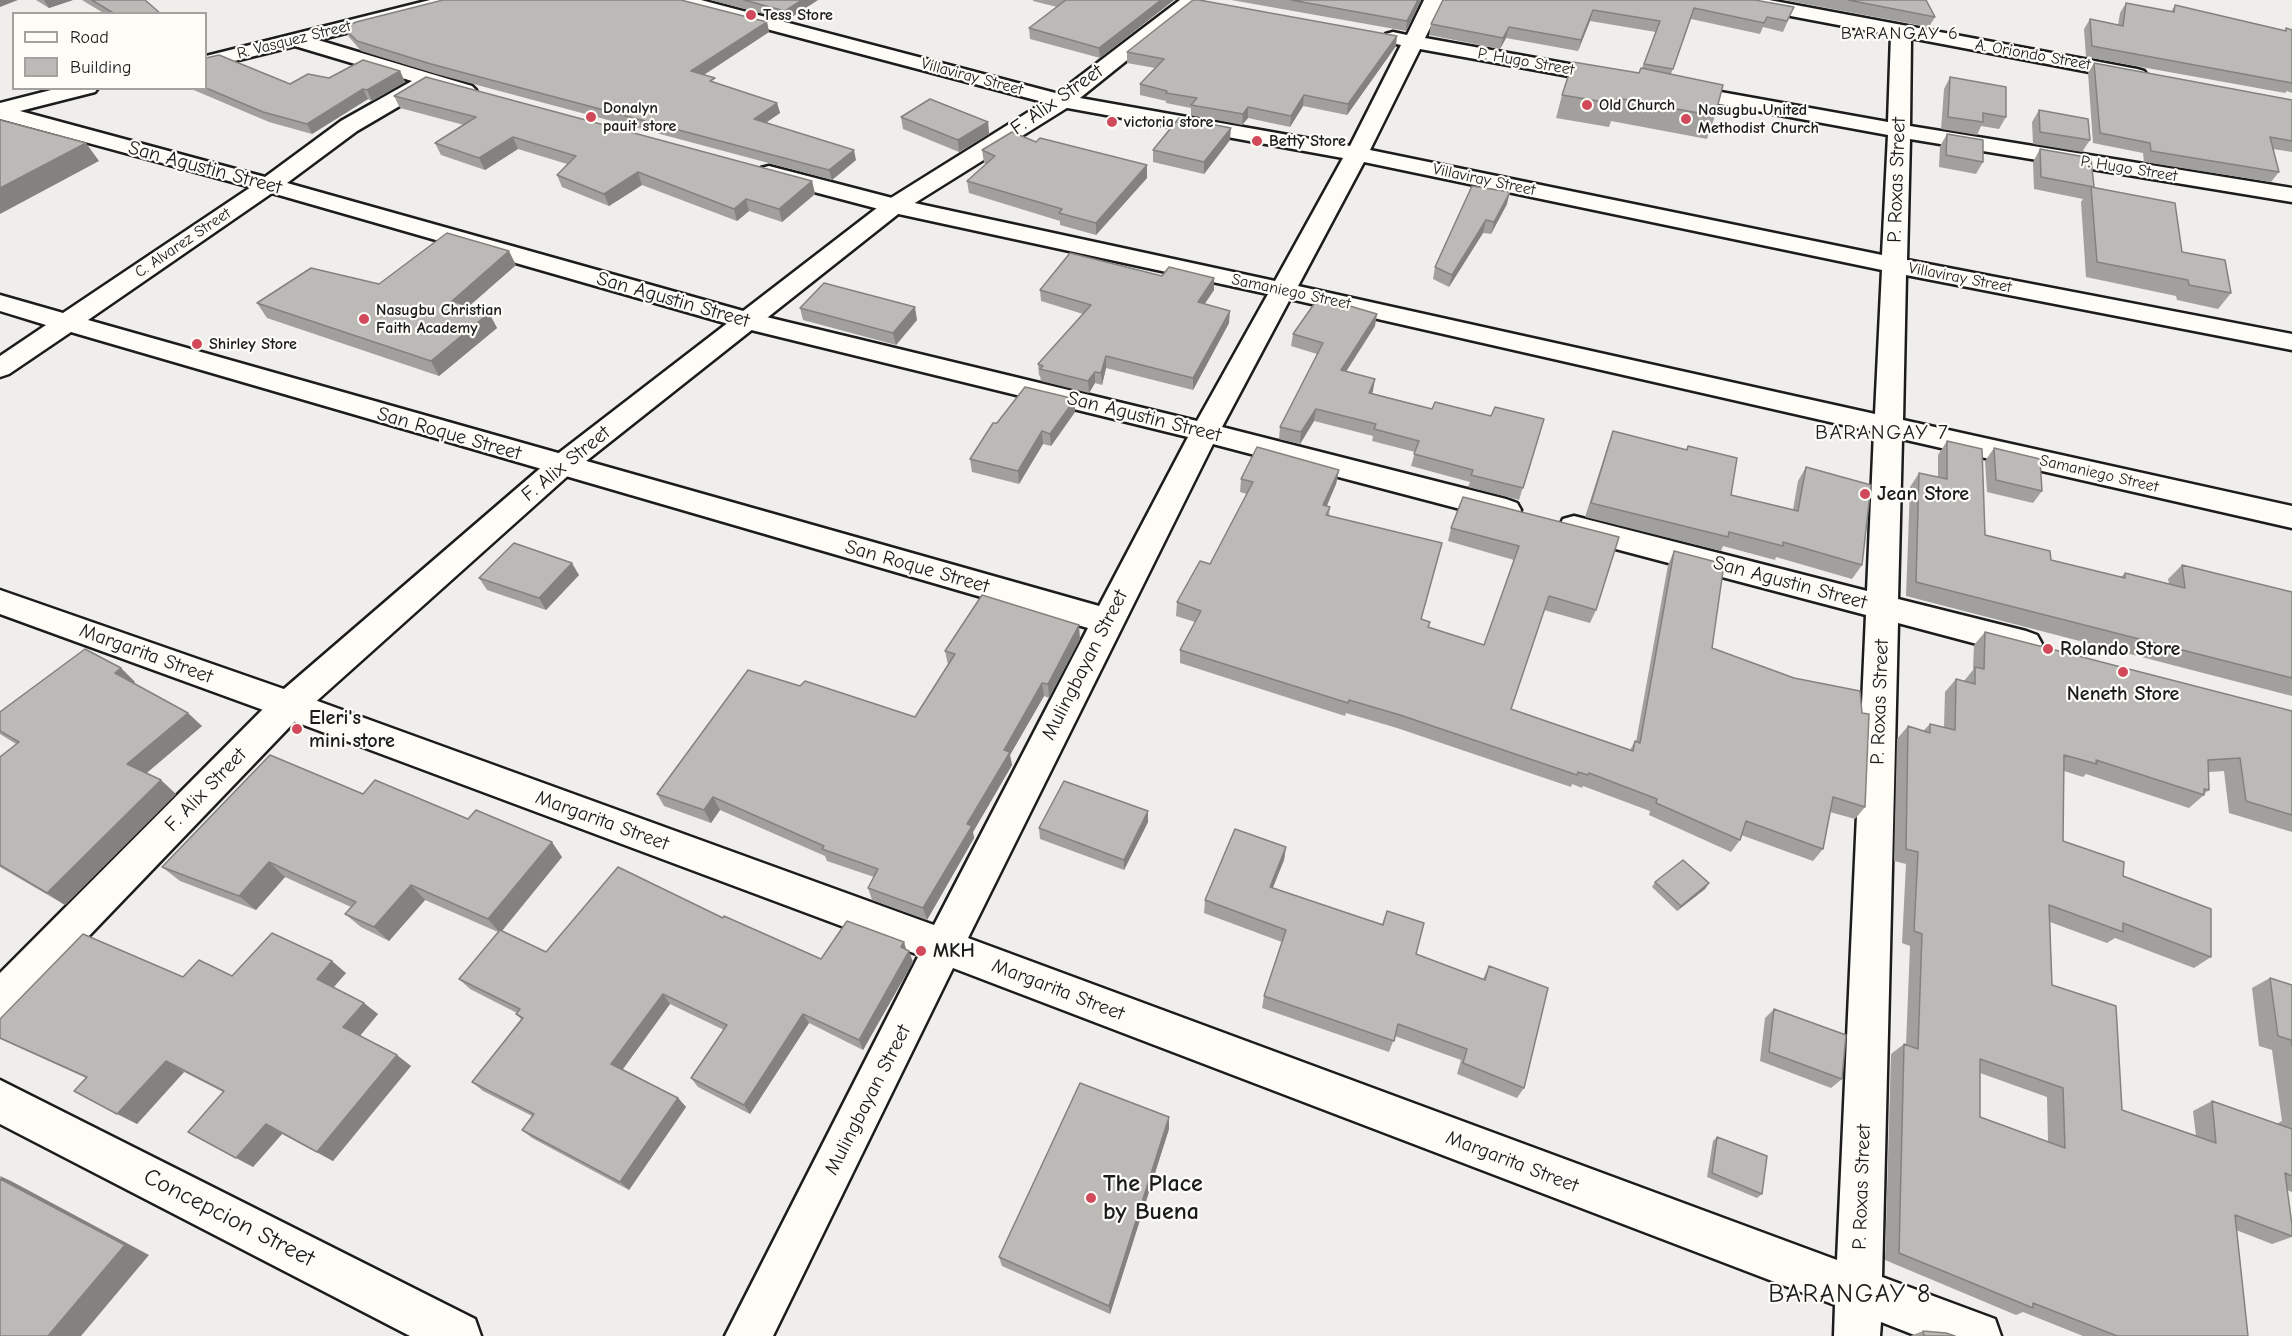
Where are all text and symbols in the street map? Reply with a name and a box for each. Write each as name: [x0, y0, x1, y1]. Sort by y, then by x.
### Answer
place label: Tess Store: [763, 5, 833, 25]
marker: Tess Store: [744, 8, 758, 22]
legend: [12, 12, 207, 90]
street label: R. Vasquez Street: [235, 17, 353, 63]
district label: BARANGAY 6: [1841, 23, 1959, 45]
text: Road: [70, 27, 109, 48]
street label: A. Oriondo Street: [1974, 35, 2092, 75]
street label: P. Hugo Street: [1476, 44, 1576, 80]
street label: Villaviray Street: [919, 54, 1025, 100]
text: Building: [70, 57, 132, 78]
street label: F. Alix Street: [1006, 59, 1108, 141]
place label: Old Church: [1599, 95, 1675, 115]
place label: Donalyn pauit store: [603, 98, 676, 136]
marker: Old Church: [1580, 98, 1594, 112]
place label: Nasugbu United Methodist Church: [1698, 100, 1819, 138]
marker: Donalyn pauit store: [584, 110, 598, 124]
place label: victoria store: [1124, 112, 1213, 132]
marker: Nasugbu United Methodist Church: [1679, 112, 1693, 126]
marker: victoria store: [1105, 115, 1119, 129]
street label: P. Roxas Street: [1883, 117, 1911, 243]
place label: Betty Store: [1269, 131, 1346, 151]
marker: Betty Store: [1250, 134, 1264, 148]
street label: San Agustin Street: [126, 136, 284, 200]
street label: P. Hugo Street: [2079, 152, 2179, 186]
street label: Villaviray Street: [1431, 160, 1537, 200]
street label: C. Alvarez Street: [131, 204, 235, 282]
street label: Villaviray Street: [1907, 259, 2013, 297]
street label: San Agustin Street: [594, 267, 752, 333]
street label: Samaniego Street: [1230, 270, 1352, 314]
place label: Nasugbu Christian Faith Academy: [376, 300, 502, 338]
marker: Nasugbu Christian Faith Academy: [357, 312, 371, 326]
place label: Shirley Store: [209, 334, 297, 354]
marker: Shirley Store: [190, 337, 204, 351]
street label: San Agustin Street: [1064, 386, 1224, 448]
street label: San Roque Street: [374, 402, 524, 466]
district label: BARANGAY 7: [1815, 420, 1949, 446]
street label: F. Alix Street: [517, 421, 615, 507]
street label: Samaniego Street: [2038, 451, 2160, 497]
place label: Jean Store: [1877, 482, 1969, 506]
marker: Jean Store: [1858, 487, 1872, 501]
street label: San Roque Street: [842, 535, 992, 599]
street label: San Agustin Street: [1711, 551, 1869, 615]
street label: Mulingbayan Street: [1037, 586, 1133, 744]
street label: Margarita Street: [76, 619, 216, 689]
place label: Rolando Store: [2060, 637, 2180, 661]
street label: P. Roxas Street: [1866, 639, 1894, 765]
marker: Rolando Store: [2041, 642, 2055, 656]
marker: Neneth Store: [2116, 665, 2130, 679]
place label: Neneth Store: [2067, 682, 2179, 706]
place label: Eleri's mini store: [309, 706, 395, 753]
marker: Eleri's mini store: [290, 722, 304, 736]
street label: F. Alix Street: [160, 743, 252, 837]
street label: Margarita Street: [532, 786, 672, 856]
place label: MKH: [933, 939, 975, 963]
marker: MKH: [914, 944, 928, 958]
street label: Margarita Street: [988, 954, 1128, 1026]
street label: Mulingbayan Street: [820, 1021, 916, 1179]
street label: P. Roxas Street: [1848, 1124, 1876, 1250]
street label: Margarita Street: [1442, 1126, 1582, 1198]
street label: Concepcion Street: [139, 1162, 319, 1274]
place label: The Place by Buena: [1103, 1170, 1203, 1226]
marker: The Place by Buena: [1084, 1191, 1098, 1205]
district label: BARANGAY 8: [1768, 1279, 1932, 1311]

